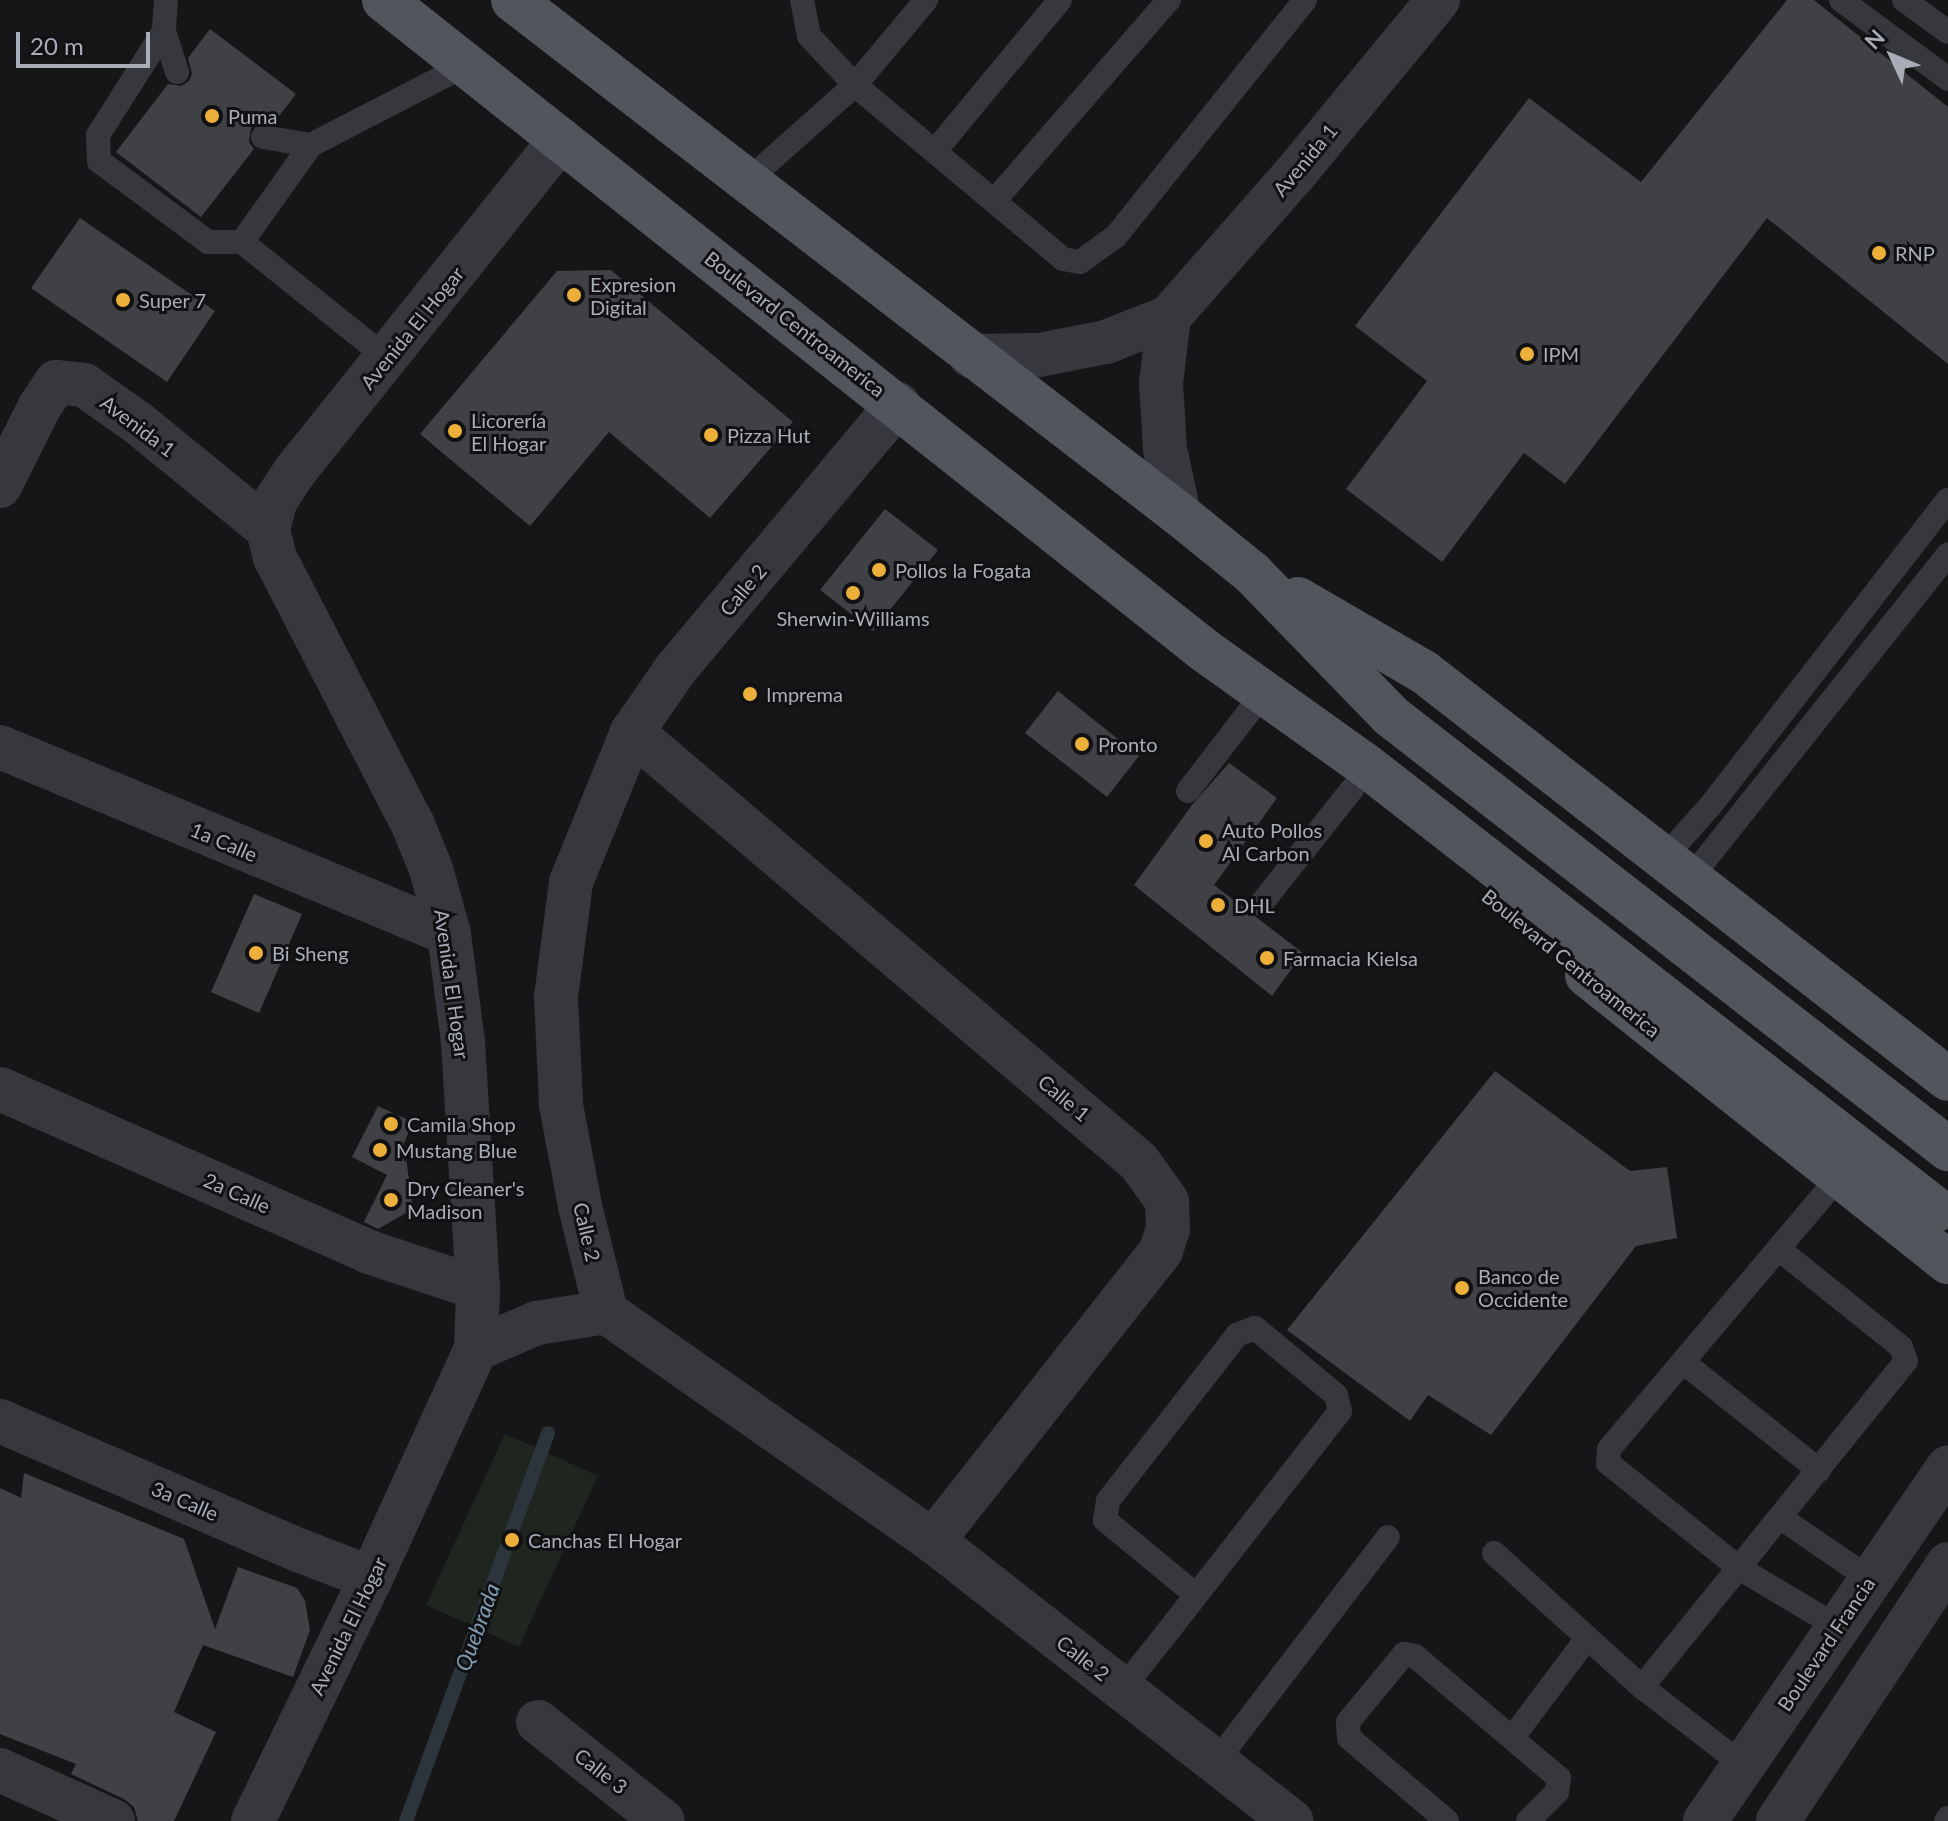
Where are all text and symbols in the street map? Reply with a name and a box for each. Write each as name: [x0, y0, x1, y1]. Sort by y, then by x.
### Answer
scale bar: [20, 16, 154, 66]
north arrow: [1852, 16, 1932, 96]
text: N: [1859, 24, 1890, 54]
text: 20 m: [30, 31, 84, 60]
place label: Puma: [228, 104, 277, 128]
marker: Puma: [203, 107, 221, 125]
street label: Avenida 1: [1268, 119, 1342, 201]
place label: RNP: [1895, 241, 1935, 265]
marker: RNP: [1870, 244, 1888, 262]
street label: Boulevard Centroamerica: [700, 246, 890, 402]
street label: Avenida El Hogar: [355, 262, 469, 394]
place label: Expresion Digital: [590, 272, 676, 319]
marker: Expresion Digital: [565, 286, 583, 304]
place label: Super 7: [139, 288, 207, 312]
marker: Super 7: [114, 291, 132, 309]
place label: IPM: [1543, 342, 1579, 366]
marker: IPM: [1518, 345, 1536, 363]
street label: Avenida 1: [96, 390, 180, 462]
place label: Licorería El Hogar: [471, 408, 546, 455]
marker: Licorería El Hogar: [446, 422, 464, 440]
place label: Pizza Hut: [727, 423, 810, 447]
marker: Pizza Hut: [702, 426, 720, 444]
place label: Pollos la Fogata: [895, 558, 1031, 582]
street label: Calle 2: [715, 559, 771, 621]
marker: Pollos la Fogata: [870, 561, 888, 579]
marker: Sherwin-Williams: [844, 584, 862, 602]
place label: Sherwin-Williams: [776, 606, 930, 630]
place label: Imprema: [766, 682, 843, 706]
marker: Imprema: [741, 685, 759, 703]
place label: Pronto: [1098, 732, 1158, 756]
marker: Pronto: [1073, 735, 1091, 753]
street label: 1a Calle: [187, 817, 261, 867]
place label: Auto Pollos Al Carbon: [1222, 818, 1322, 865]
marker: Auto Pollos Al Carbon: [1197, 832, 1215, 850]
street label: Boulevard Centroamerica: [1477, 884, 1665, 1042]
place label: DHL: [1234, 893, 1275, 917]
marker: DHL: [1209, 896, 1227, 914]
street label: Avenida El Hogar: [430, 908, 474, 1060]
place label: Bi Sheng: [272, 941, 349, 965]
marker: Bi Sheng: [247, 944, 265, 962]
place label: Farmacia Kielsa: [1283, 946, 1418, 970]
marker: Farmacia Kielsa: [1258, 949, 1276, 967]
street label: Calle 1: [1033, 1070, 1095, 1126]
place label: Camila Shop: [407, 1112, 516, 1136]
marker: Camila Shop: [382, 1115, 400, 1133]
place label: Mustang Blue: [396, 1138, 517, 1162]
marker: Mustang Blue: [371, 1141, 389, 1159]
street label: 2a Calle: [200, 1168, 274, 1218]
place label: Dry Cleaner's Madison: [407, 1176, 525, 1223]
marker: Dry Cleaner's Madison: [382, 1191, 400, 1209]
street label: Calle 2: [569, 1200, 605, 1264]
place label: Banco de Occidente: [1478, 1264, 1568, 1311]
marker: Banco de Occidente: [1453, 1279, 1471, 1297]
street label: 3a Calle: [148, 1476, 222, 1526]
place label: Canchas El Hogar: [528, 1528, 682, 1552]
marker: Canchas El Hogar: [503, 1531, 521, 1549]
street label: Avenida El Hogar: [304, 1553, 392, 1699]
street label: Boulevard Francia: [1772, 1572, 1880, 1716]
water label: Quebrada: [449, 1580, 505, 1674]
street label: Calle 2: [1052, 1630, 1114, 1686]
street label: Calle 3: [570, 1743, 632, 1799]

